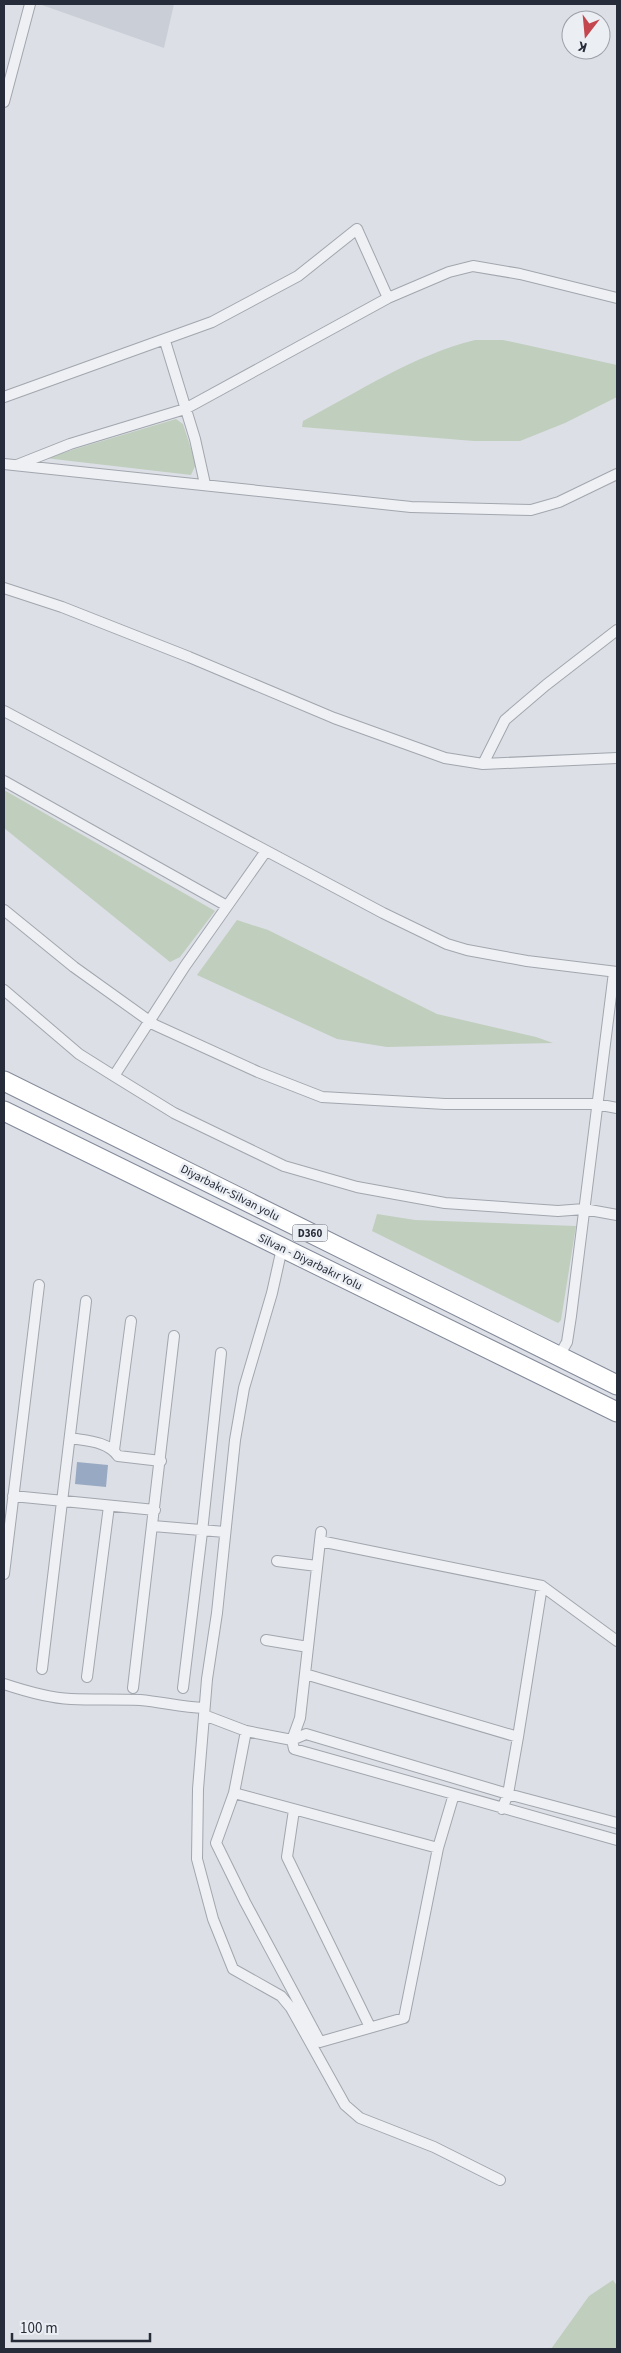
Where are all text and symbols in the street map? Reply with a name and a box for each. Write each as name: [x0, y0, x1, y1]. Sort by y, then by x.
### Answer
north arrow: [561, 10, 611, 60]
text: K: [575, 36, 590, 57]
street label: Diyarbakır-Silvan yolu: [177, 1161, 283, 1225]
road number: D360: [292, 1224, 328, 1242]
street label: Silvan - Diyarbakır Yolu: [255, 1229, 365, 1295]
scale bar: [12, 2310, 150, 2342]
text: 100 m: [20, 2318, 58, 2339]

